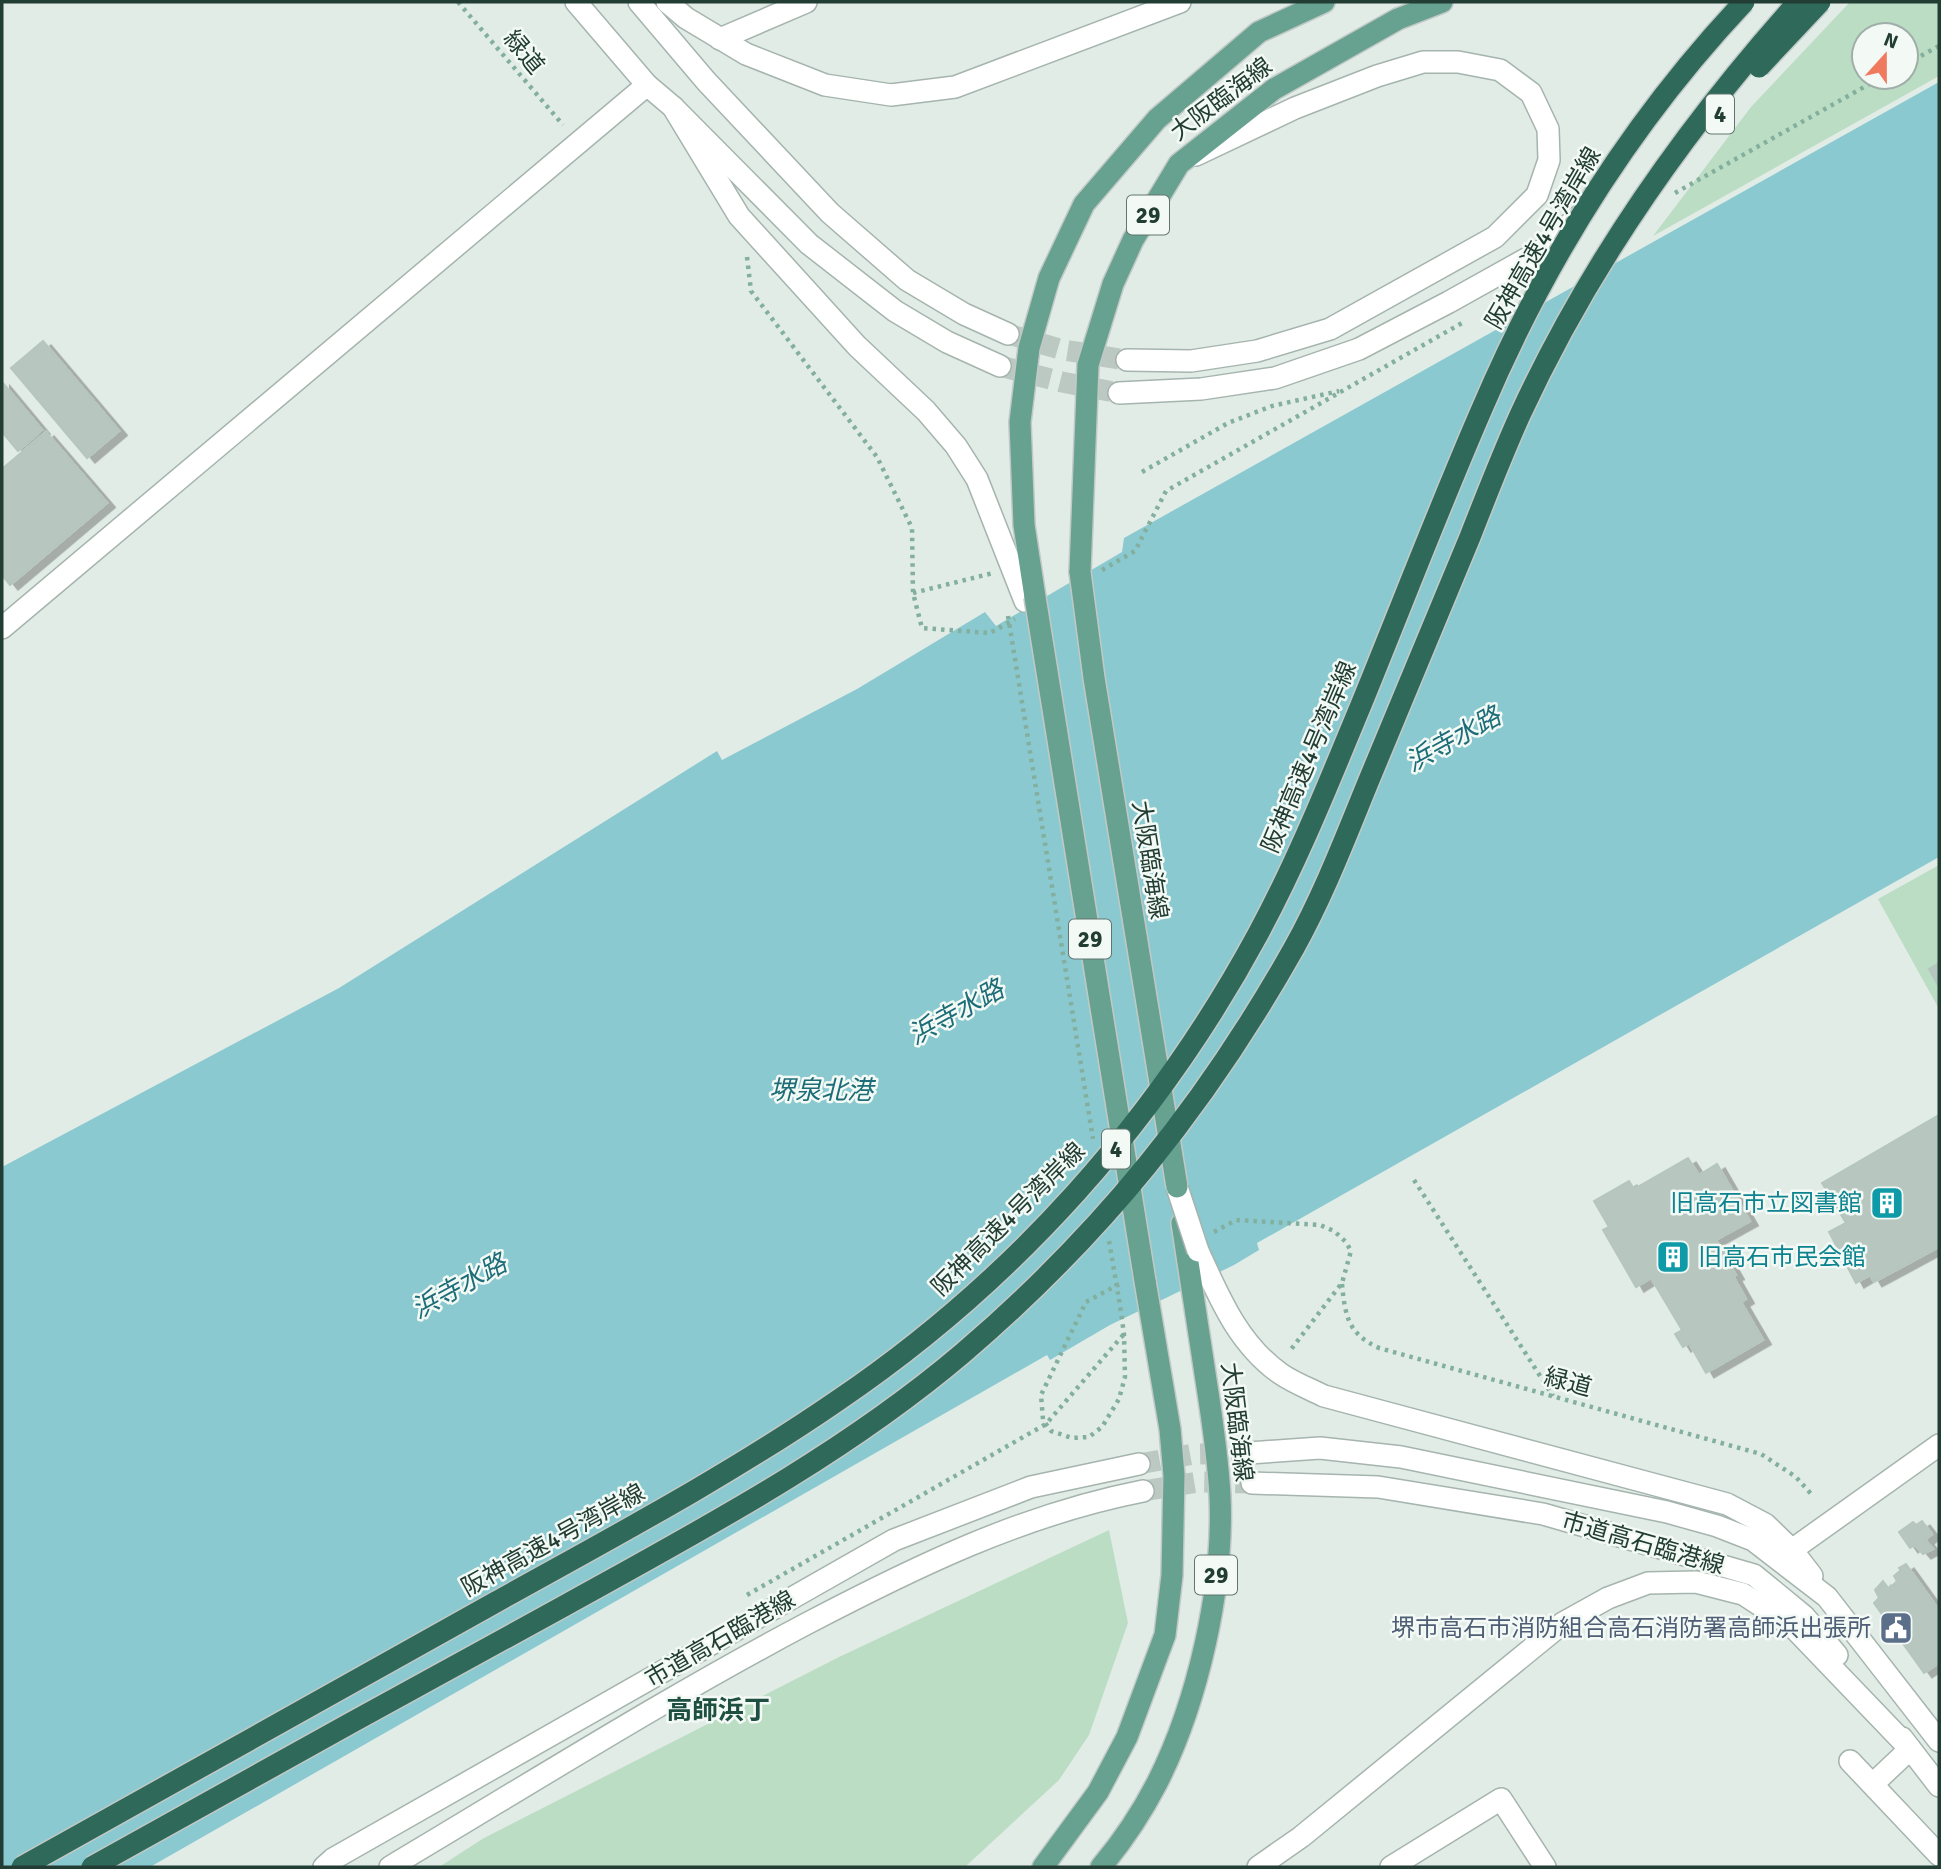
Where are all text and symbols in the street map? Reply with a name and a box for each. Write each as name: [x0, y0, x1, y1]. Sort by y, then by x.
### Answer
north arrow: [1850, 21, 1920, 91]
street label: 緑道: [497, 24, 551, 80]
text: N: [1880, 27, 1901, 55]
street label: 大阪臨海線: [1164, 51, 1278, 147]
road number: 4: [1706, 94, 1734, 134]
street label: 阪神高速4号湾岸線: [1479, 142, 1607, 334]
road number: 29: [1127, 196, 1169, 234]
street label: 阪神高速4号湾岸線: [1255, 657, 1363, 857]
water label: 浜寺水路: [1400, 700, 1508, 779]
street label: 大阪臨海線: [1126, 798, 1174, 922]
road number: 29: [1069, 920, 1111, 958]
water label: 浜寺水路: [903, 973, 1011, 1052]
water label: 堺泉北港: [769, 1075, 877, 1107]
road number: 4: [1102, 1130, 1130, 1168]
street label: 阪神高速4号湾岸線: [925, 1136, 1091, 1302]
building icon: 旧高石市立図書館: [1868, 1184, 1906, 1222]
place label: 旧高石市立図書館: [1670, 1188, 1862, 1218]
building icon: 旧高石市民会館: [1654, 1238, 1692, 1276]
place label: 旧高石市民会館: [1698, 1242, 1866, 1272]
water label: 浜寺水路: [406, 1247, 514, 1326]
street label: 大阪臨海線: [1215, 1361, 1259, 1483]
street label: 緑道: [1541, 1361, 1595, 1403]
street label: 阪神高速4号湾岸線: [456, 1477, 650, 1603]
street label: 市道高石臨港線: [1558, 1505, 1728, 1581]
road number: 29: [1195, 1556, 1237, 1594]
street label: 市道高石臨港線: [640, 1584, 800, 1694]
public building icon: 堺市高石市消防組合高石消防署高師浜出張所: [1877, 1609, 1915, 1647]
place label: 堺市高石市消防組合高石消防署高師浜出張所: [1391, 1613, 1871, 1643]
district label: 高師浜丁: [666, 1695, 770, 1727]

